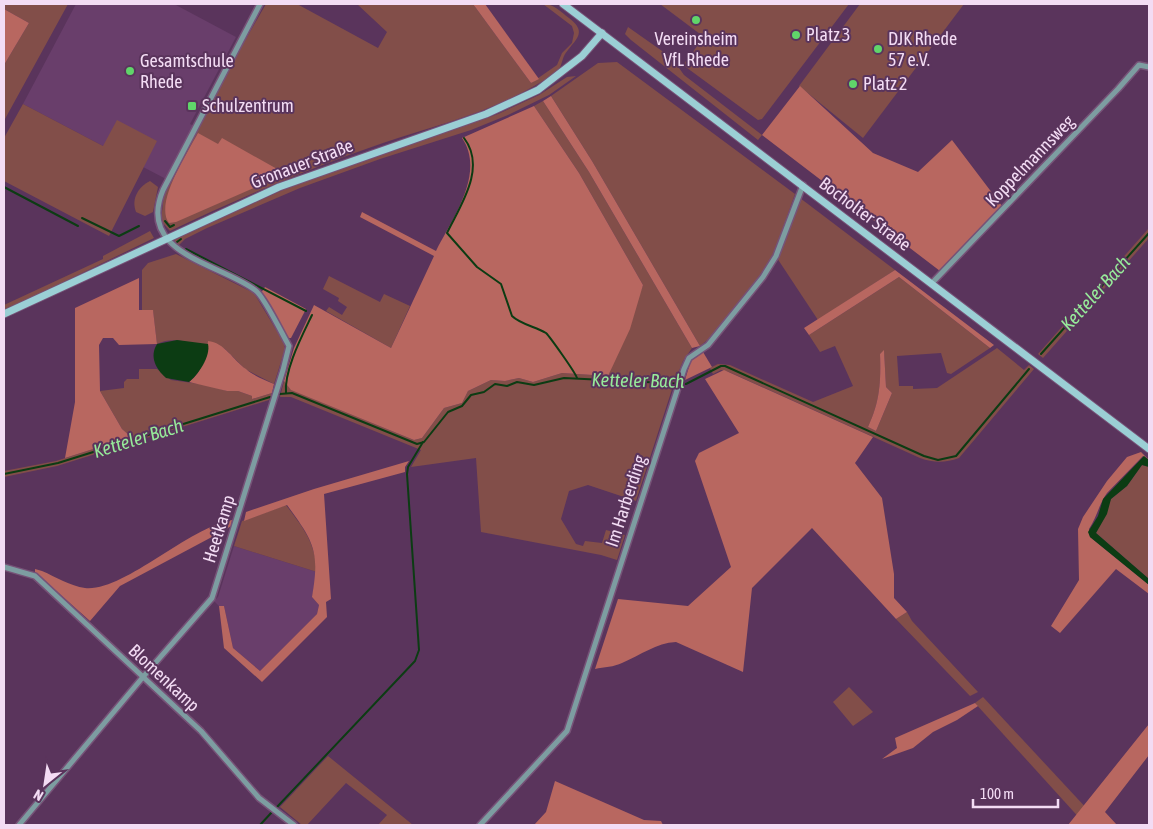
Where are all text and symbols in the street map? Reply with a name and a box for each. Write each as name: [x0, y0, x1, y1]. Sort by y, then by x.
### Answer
marker: Vereinsheim VfL Rhede: [690, 14, 702, 26]
place label: Platz 3: [806, 24, 851, 45]
place label: Vereinsheim VfL Rhede: [654, 28, 738, 70]
place label: DJK Rhede 57 e.V.: [888, 28, 957, 70]
marker: Platz 3: [790, 29, 802, 41]
marker: DJK Rhede 57 e.V.: [872, 43, 884, 55]
place label: Gesamtschule Rhede: [140, 50, 234, 92]
marker: Gesamtschule Rhede: [124, 65, 136, 77]
place label: Platz 2: [863, 73, 908, 94]
marker: Platz 2: [847, 78, 859, 90]
place label: Schulzentrum: [202, 95, 294, 116]
marker: Schulzentrum: [186, 100, 198, 112]
street label: Koppelmannsweg: [981, 111, 1079, 211]
street label: Gronauer Straße: [248, 134, 356, 193]
street label: Bocholter Straße: [815, 172, 915, 255]
water label: Ketteler Bach: [1056, 251, 1134, 335]
water label: Ketteler Bach: [592, 368, 684, 392]
water label: Ketteler Bach: [91, 414, 185, 462]
street label: Im Harberding: [601, 452, 650, 549]
street label: Heetkamp: [198, 492, 239, 565]
street label: Blomenkamp: [125, 640, 204, 716]
north arrow: [20, 759, 70, 809]
scale bar: [973, 776, 1058, 808]
text: 100 m: [980, 785, 1014, 802]
text: N: [31, 786, 46, 804]

